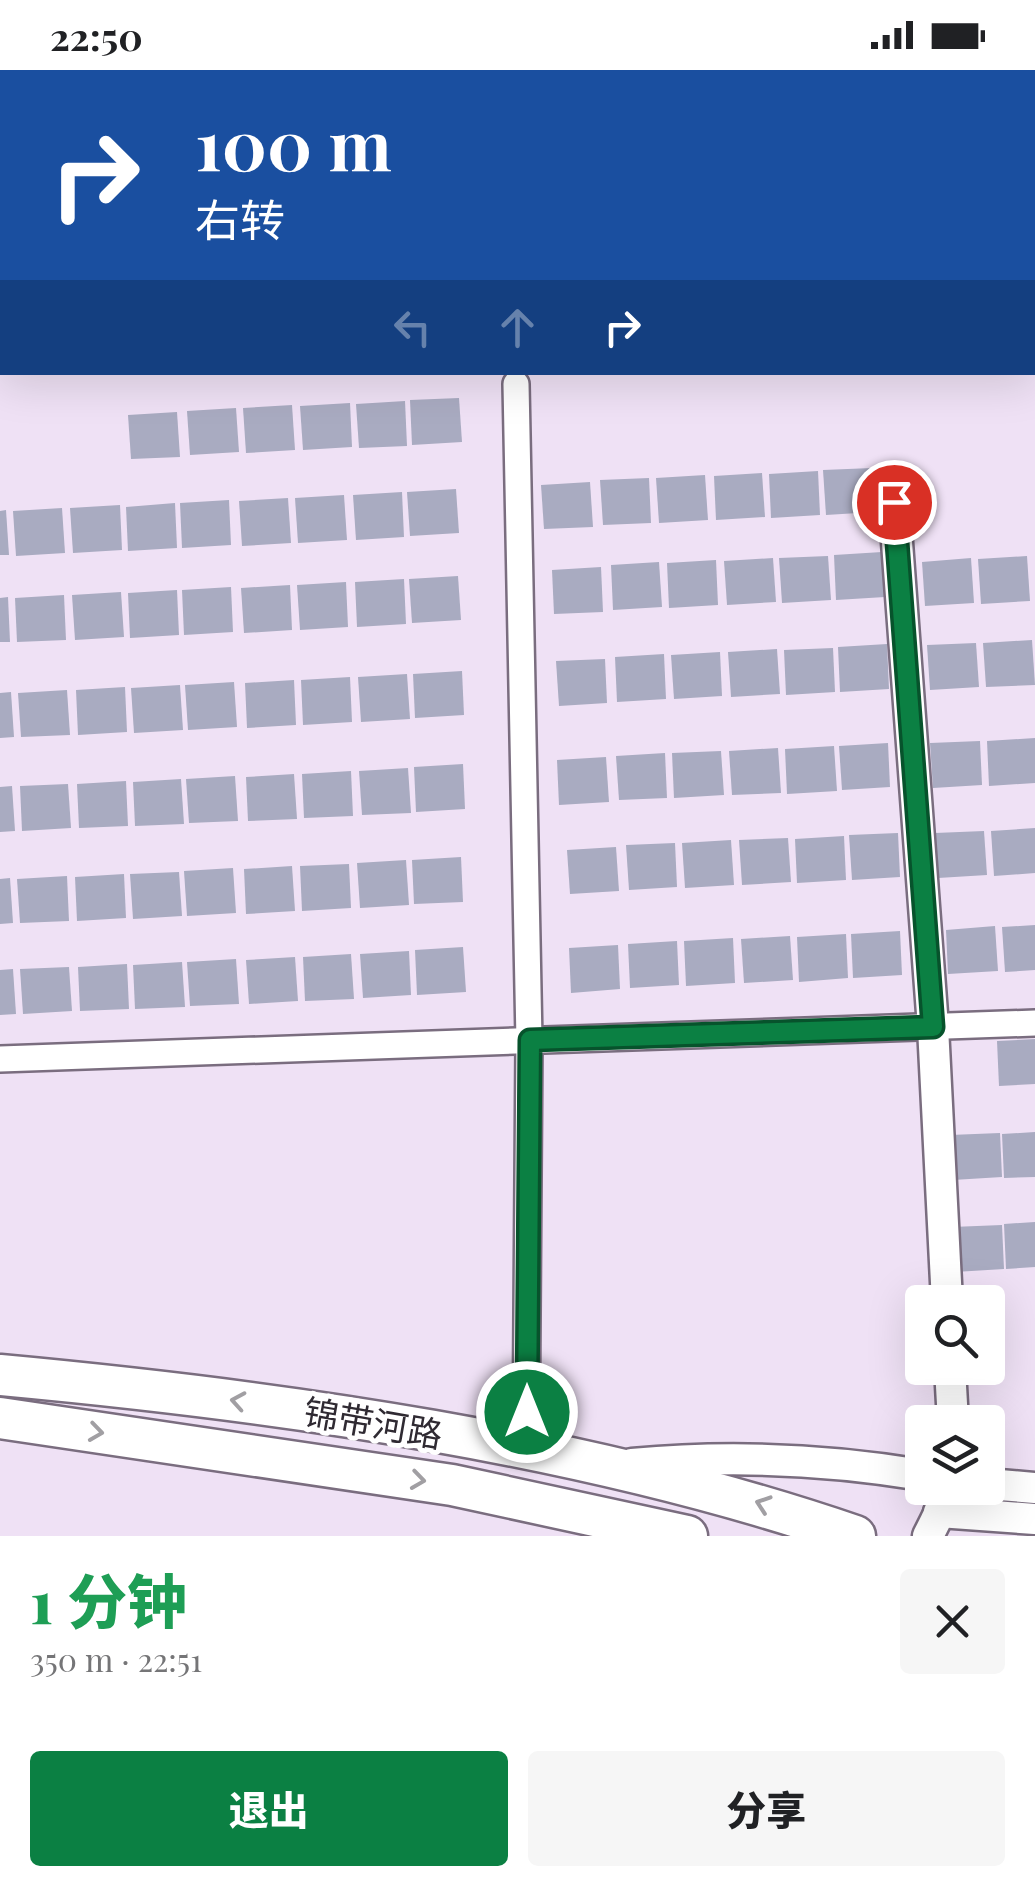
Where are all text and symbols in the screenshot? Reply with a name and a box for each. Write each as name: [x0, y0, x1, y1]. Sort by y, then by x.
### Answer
text: 22:50: [50, 10, 143, 61]
text: 100 m: [195, 95, 392, 189]
icon: right: [30, 110, 160, 240]
text: 右转: [195, 188, 285, 248]
icon: left: [385, 300, 440, 355]
icon: ahead: [490, 300, 545, 355]
icon: right: [595, 300, 650, 355]
pin: [852, 460, 937, 545]
icon: arrive: [867, 475, 922, 530]
map controls: [905, 1285, 1005, 1505]
button: search: [905, 1285, 1005, 1385]
position arrow: [475, 1360, 579, 1464]
street label: 锦带河路: [300, 1386, 446, 1457]
one-way arrow: [230, 1391, 246, 1412]
button: layers: [905, 1405, 1005, 1505]
one-way arrow: [88, 1421, 105, 1442]
one-way arrow: [410, 1468, 426, 1489]
one-way arrow: [755, 1496, 772, 1516]
text: 1 分钟: [30, 1559, 187, 1639]
button: close: [900, 1569, 1005, 1674]
text: 350 m · 22:51: [30, 1637, 202, 1680]
button: 退出: [30, 1751, 508, 1866]
button: 分享: [528, 1751, 1005, 1866]

